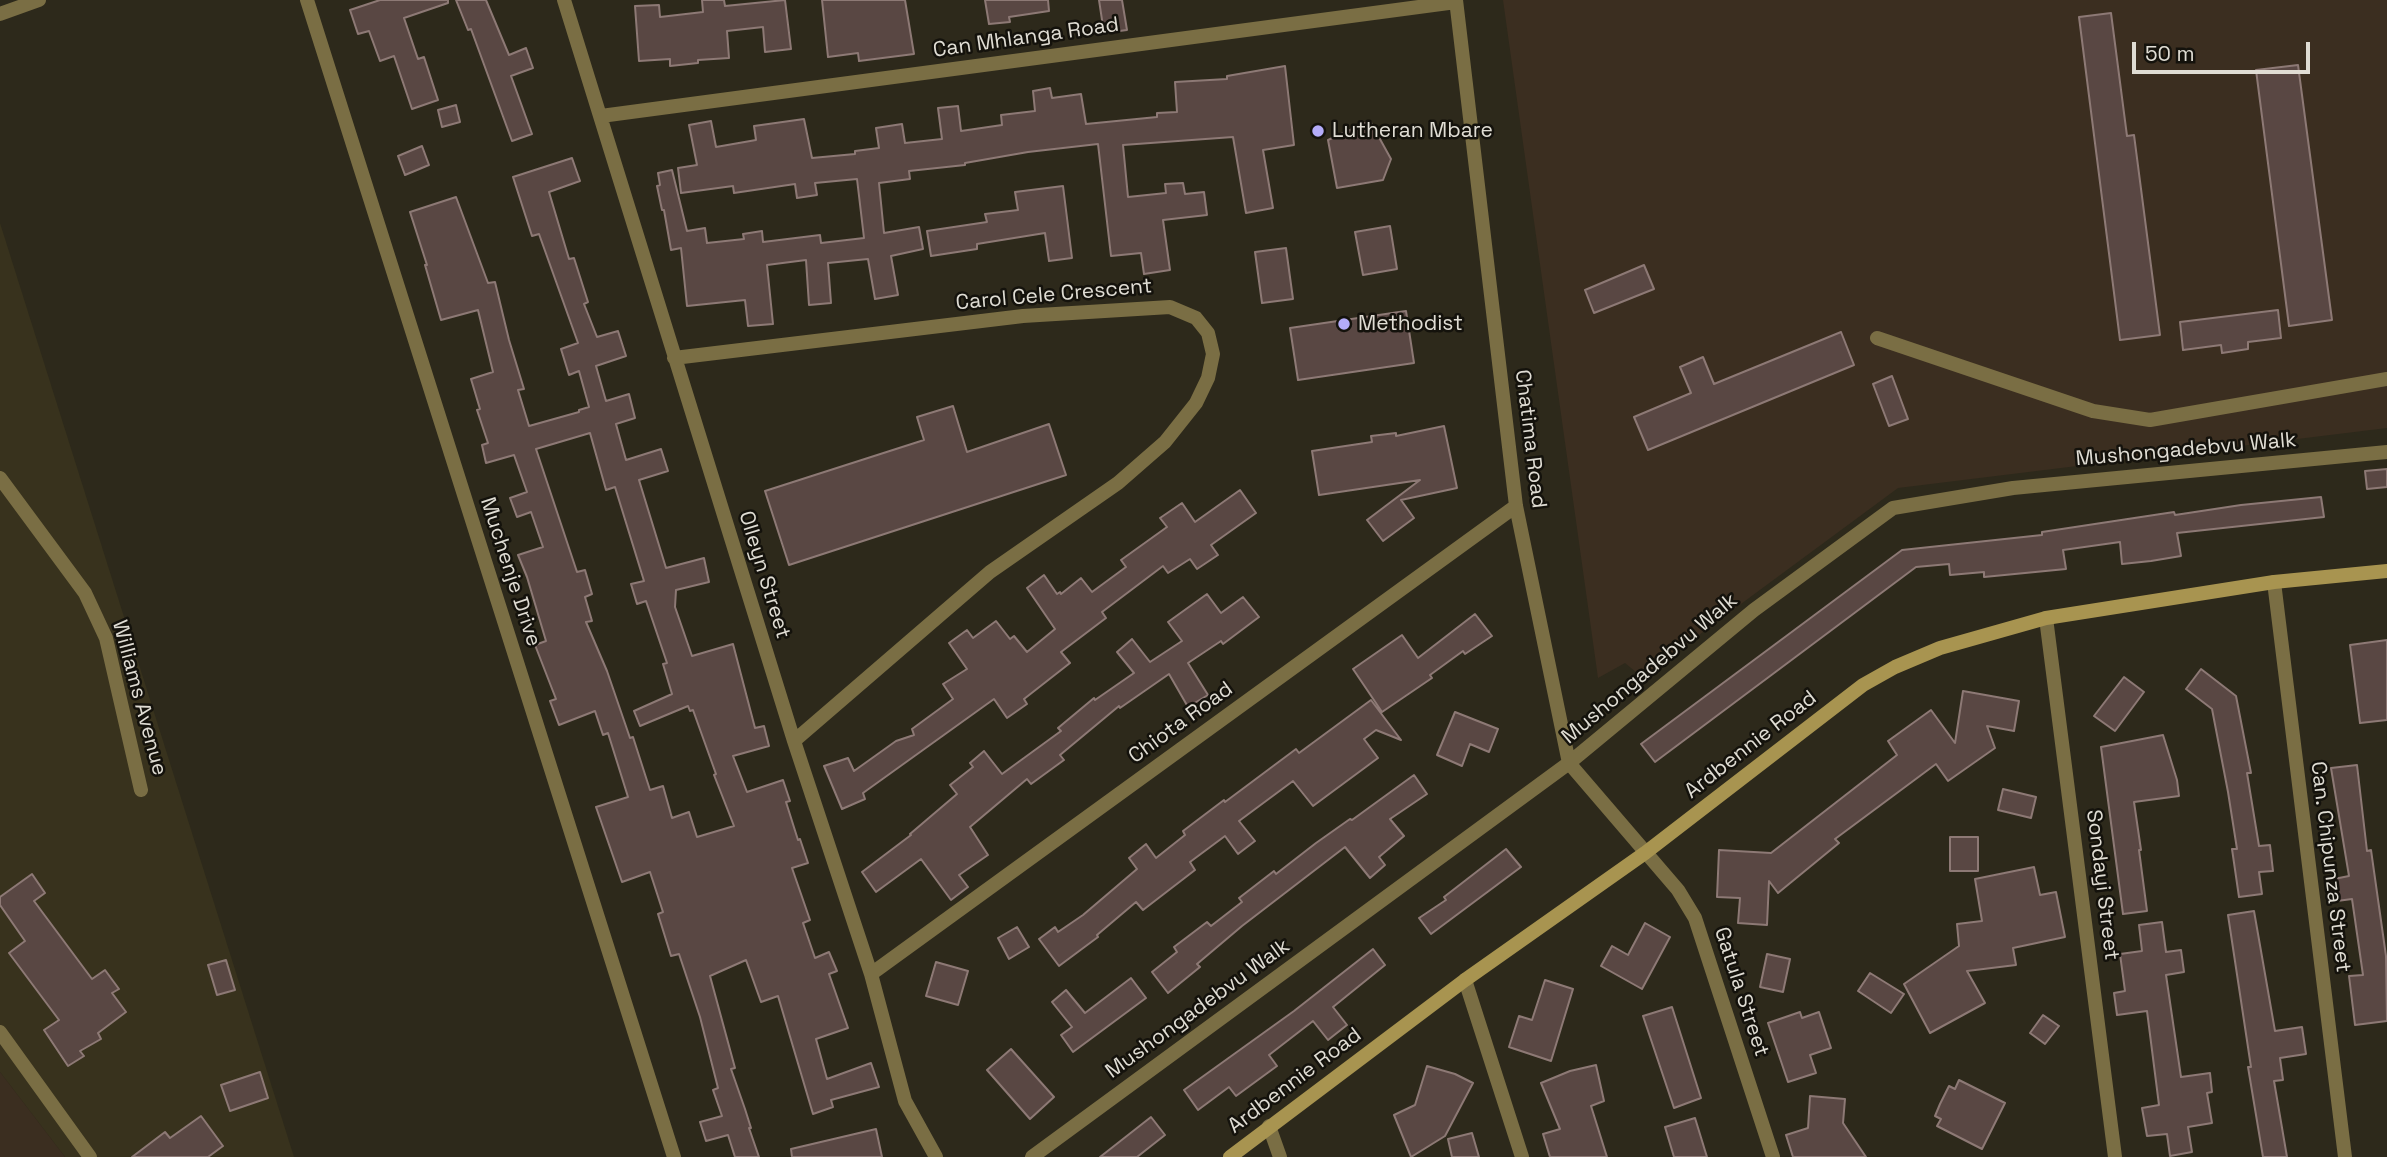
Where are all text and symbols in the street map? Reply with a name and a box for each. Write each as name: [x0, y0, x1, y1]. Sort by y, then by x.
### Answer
street label: Can Mhlanga Road: [931, 12, 1121, 64]
scale bar: [2135, 28, 2314, 72]
text: 50 m: [2145, 40, 2195, 67]
place label: Lutheran Mbare: [1332, 118, 1493, 144]
marker: Lutheran Mbare: [1310, 123, 1326, 139]
street label: Carol Cele Crescent: [955, 274, 1153, 316]
place label: Methodist: [1358, 311, 1463, 337]
marker: Methodist: [1336, 316, 1352, 332]
street label: Chatima Road: [1509, 368, 1551, 510]
street label: Mushongadebvu Walk: [2075, 428, 2297, 472]
street label: Muchenje Drive: [474, 494, 546, 650]
street label: Olleyn Street: [733, 508, 795, 642]
street label: Mushongadebvu Walk: [1557, 588, 1743, 750]
street label: Williams Avenue: [106, 618, 172, 778]
street label: Chiota Road: [1124, 677, 1238, 769]
street label: Ardbennie Road: [1680, 686, 1822, 804]
street label: Can. Chipunza Street: [2305, 760, 2355, 974]
street label: Sondayi Street: [2080, 808, 2124, 962]
street label: Gatula Street: [1708, 924, 1774, 1060]
street label: Mushongadebvu Walk: [1101, 934, 1295, 1084]
street label: Ardbennie Road: [1223, 1023, 1367, 1139]

